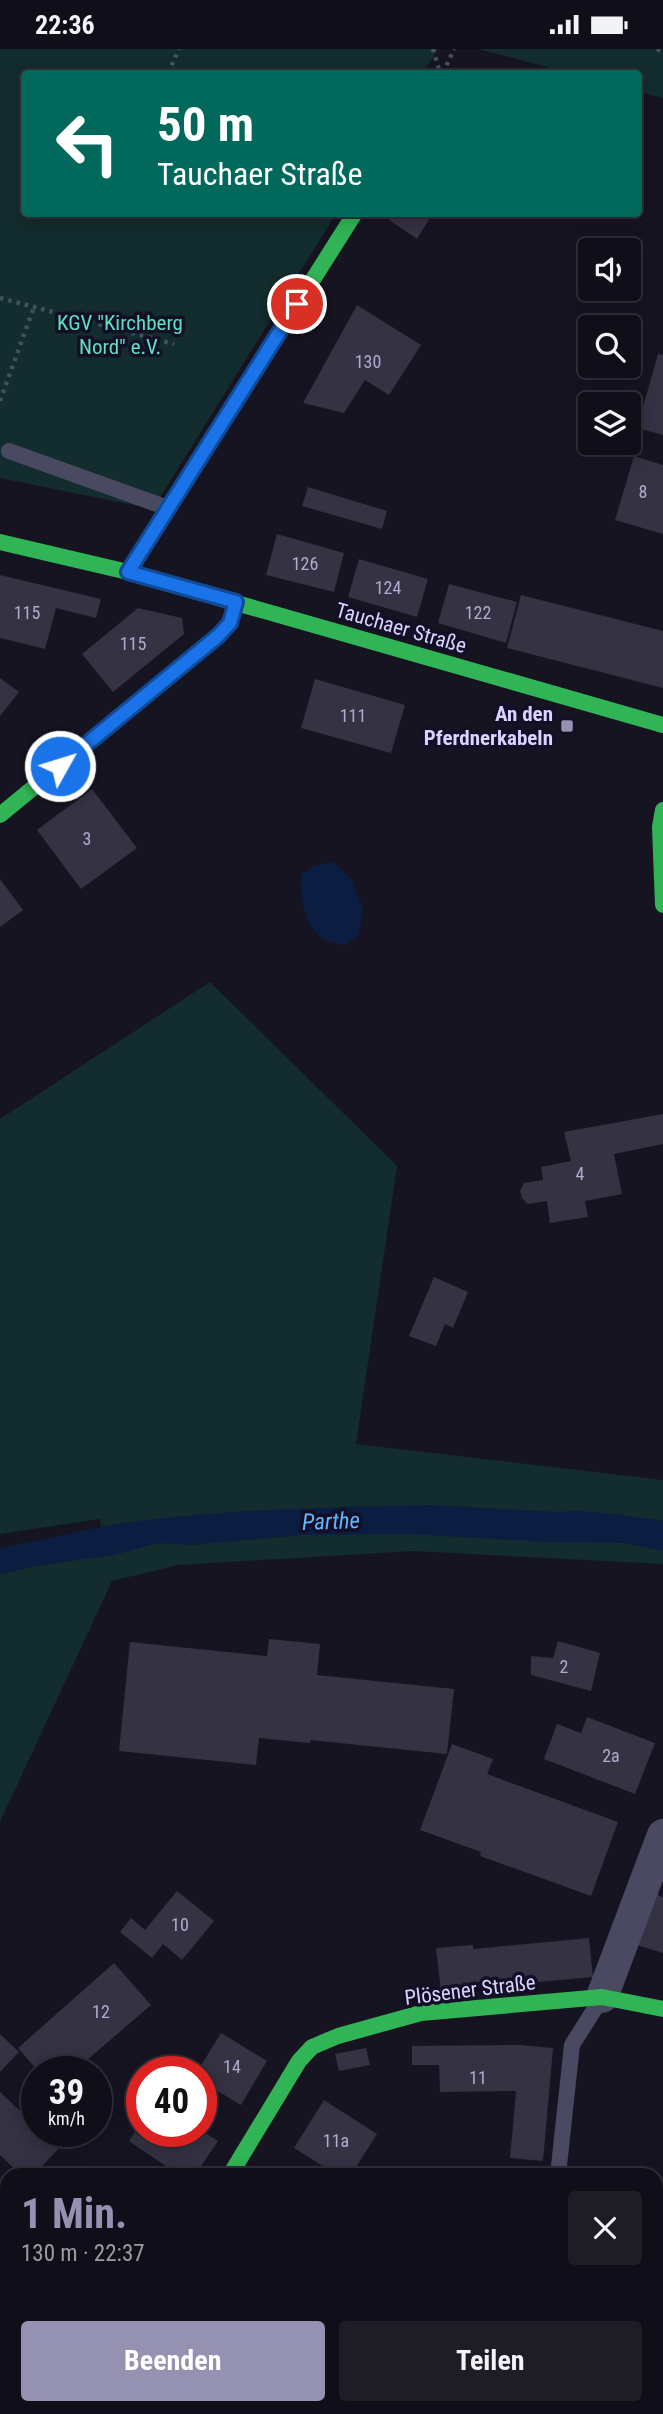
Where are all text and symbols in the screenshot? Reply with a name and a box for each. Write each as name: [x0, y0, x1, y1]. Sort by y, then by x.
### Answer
text: 22:36: [35, 10, 95, 40]
text: 50 m: [157, 96, 254, 153]
icon: left: [42, 98, 133, 189]
text: Tauchaer Straße: [157, 155, 363, 193]
map controls: [578, 238, 641, 455]
button: sound: [578, 238, 641, 301]
pin: [267, 274, 327, 334]
icon: arrive: [278, 285, 316, 323]
park label: KGV "Kirchberg Nord" e.V.: [57, 311, 183, 359]
button: search: [578, 315, 641, 378]
house number: 130: [355, 351, 381, 372]
button: layers: [578, 392, 641, 455]
house number: 8: [639, 481, 647, 502]
house number: 126: [292, 553, 318, 574]
house number: 124: [375, 577, 401, 598]
street label: Tauchaer Straße: [333, 598, 469, 658]
house number: 115: [14, 602, 40, 623]
house number: 122: [465, 602, 491, 623]
house number: 115: [120, 633, 146, 654]
place label: An den Pferdnerkabeln: [424, 702, 553, 750]
house number: 111: [340, 705, 366, 726]
marker: An den Pferdnerkabeln: [559, 718, 575, 734]
position arrow: [23, 729, 97, 803]
house number: 3: [83, 828, 91, 849]
house number: 4: [576, 1163, 585, 1184]
water label: Parthe: [302, 1507, 361, 1536]
house number: 2: [560, 1656, 569, 1677]
house number: 2a: [602, 1745, 620, 1766]
house number: 10: [171, 1914, 189, 1935]
street label: Plösener Straße: [403, 1970, 537, 2010]
house number: 12: [92, 2001, 110, 2022]
speed limit sign: 40: [126, 2056, 217, 2147]
house number: 14: [223, 2056, 241, 2077]
house number: 11: [469, 2067, 487, 2088]
text: 39: [49, 2072, 84, 2113]
text: km/h: [48, 2108, 85, 2129]
house number: 11a: [323, 2130, 349, 2151]
text: 1 Min.: [21, 2189, 127, 2238]
button: close: [568, 2191, 642, 2265]
text: 130 m · 22:37: [21, 2240, 145, 2267]
button: Beenden: [21, 2321, 325, 2401]
button: Teilen: [339, 2321, 642, 2401]

